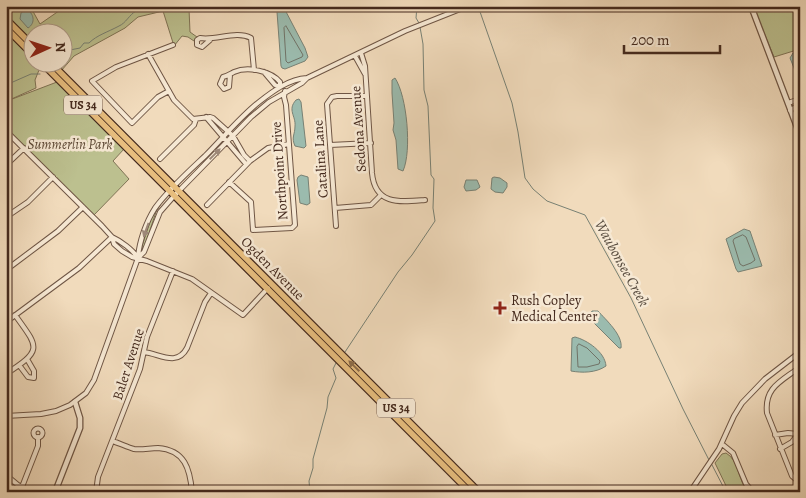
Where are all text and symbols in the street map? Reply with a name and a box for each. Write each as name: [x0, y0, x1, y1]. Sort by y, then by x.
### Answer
north arrow: [22, 22, 72, 72]
scale bar: [624, 22, 720, 54]
text: 200 m: [631, 30, 670, 50]
text: N: [51, 42, 70, 53]
street label: Sedona Avenue: [346, 85, 371, 173]
road number: US 34: [64, 96, 102, 114]
street label: Catalina Lane: [308, 119, 333, 199]
street label: Northpoint Drive: [267, 121, 292, 221]
park label: Summerlin Park: [27, 135, 113, 154]
one-way arrow: [209, 148, 221, 160]
water label: Waubonsee Creek: [590, 216, 654, 310]
one-way arrow: [142, 222, 149, 237]
street label: Ogden Avenue: [237, 232, 309, 304]
place label: Rush Copley Medical Center: [511, 291, 598, 326]
marker: Rush Copley Medical Center: [493, 301, 507, 315]
street label: Baler Avenue: [108, 326, 149, 402]
one-way arrow: [348, 361, 360, 373]
road number: US 34: [377, 398, 415, 418]

